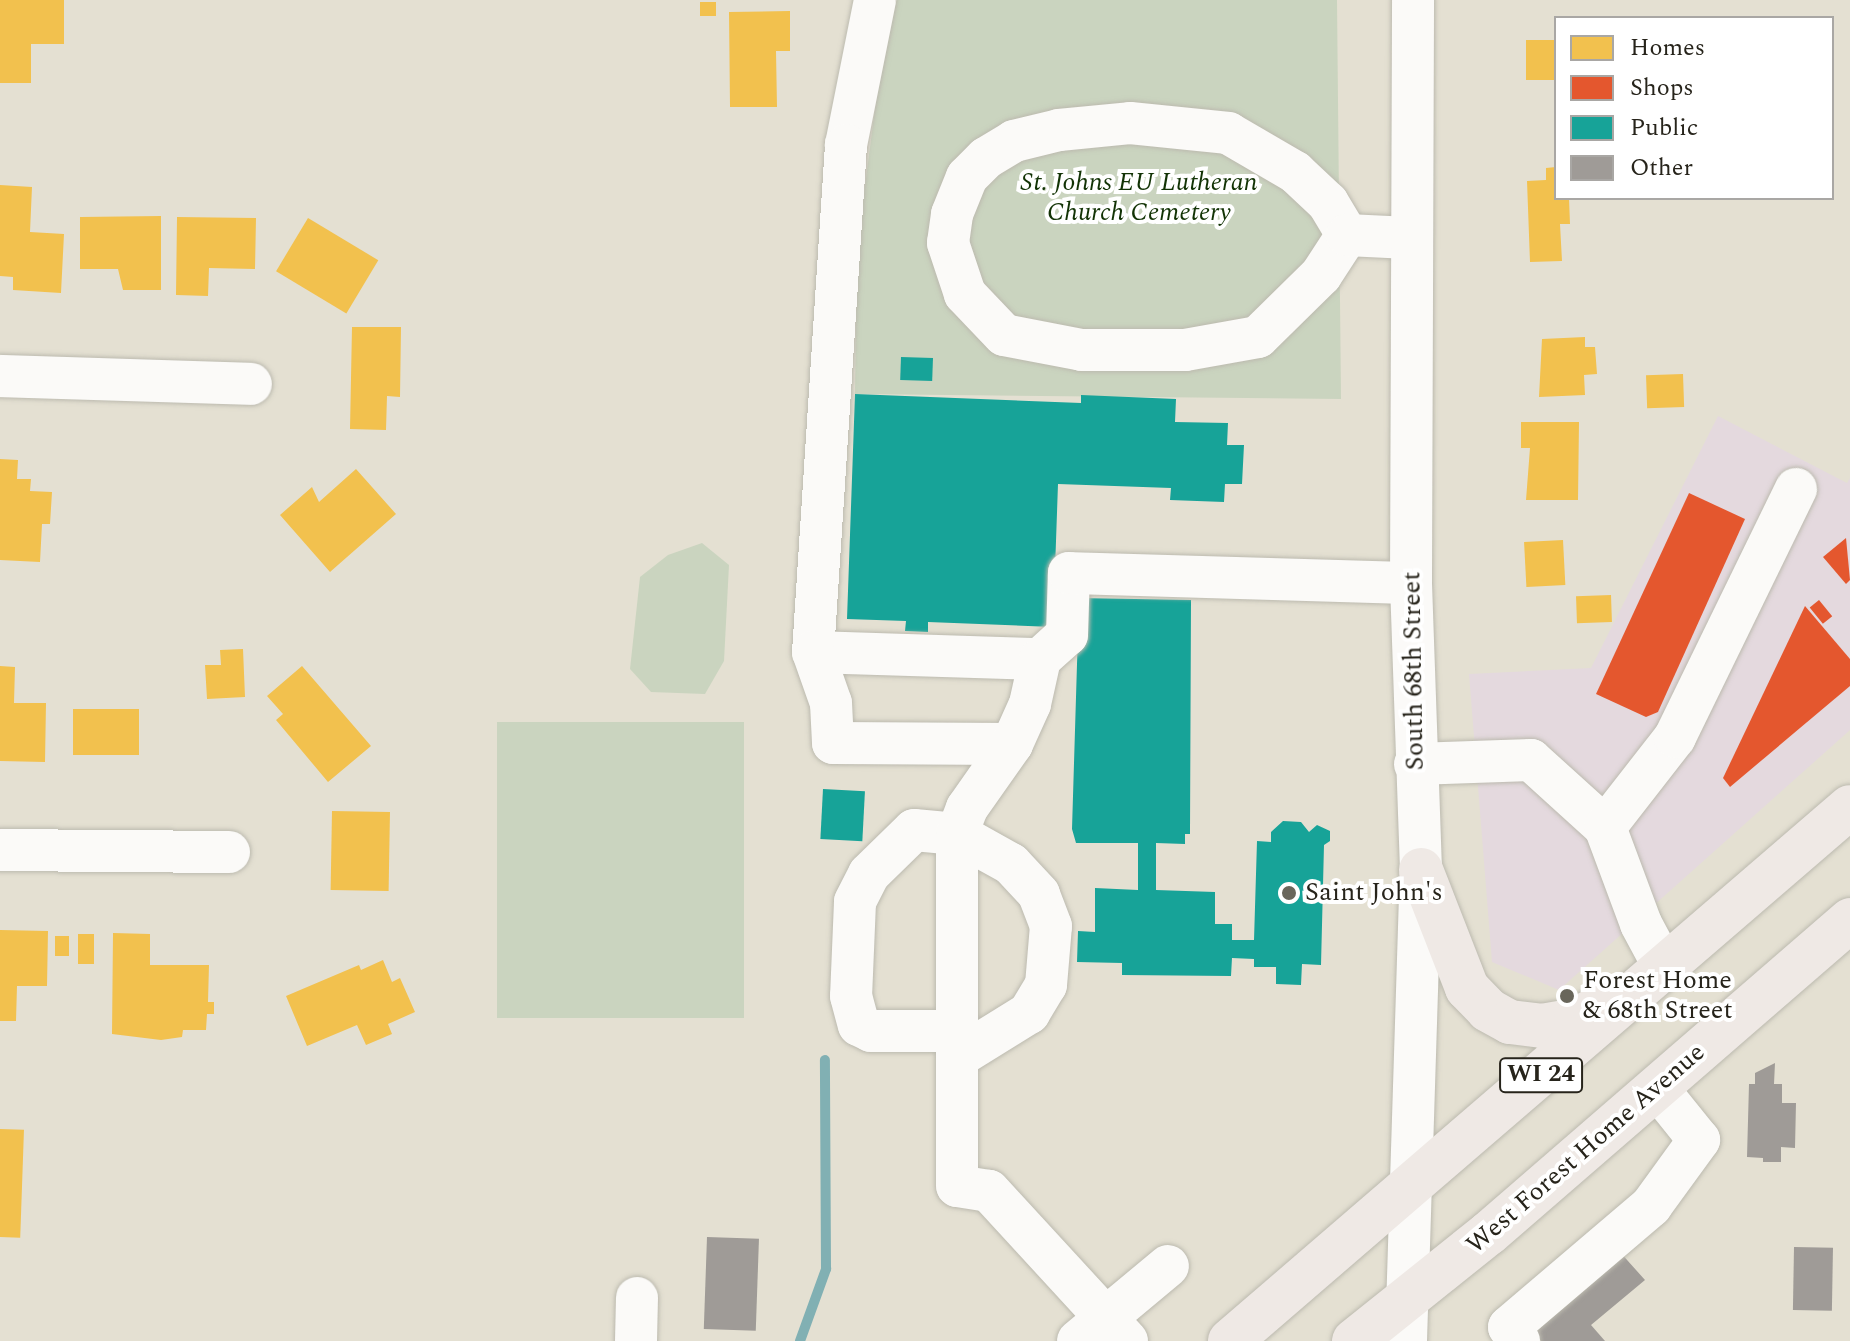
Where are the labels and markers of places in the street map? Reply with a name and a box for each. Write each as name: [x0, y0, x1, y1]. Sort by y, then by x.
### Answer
place label: Saint John's: [1305, 877, 1443, 909]
marker: Saint John's: [1280, 884, 1298, 902]
place label: Forest Home & 68th Street: [1583, 965, 1733, 1026]
marker: Forest Home & 68th Street: [1558, 987, 1576, 1005]

